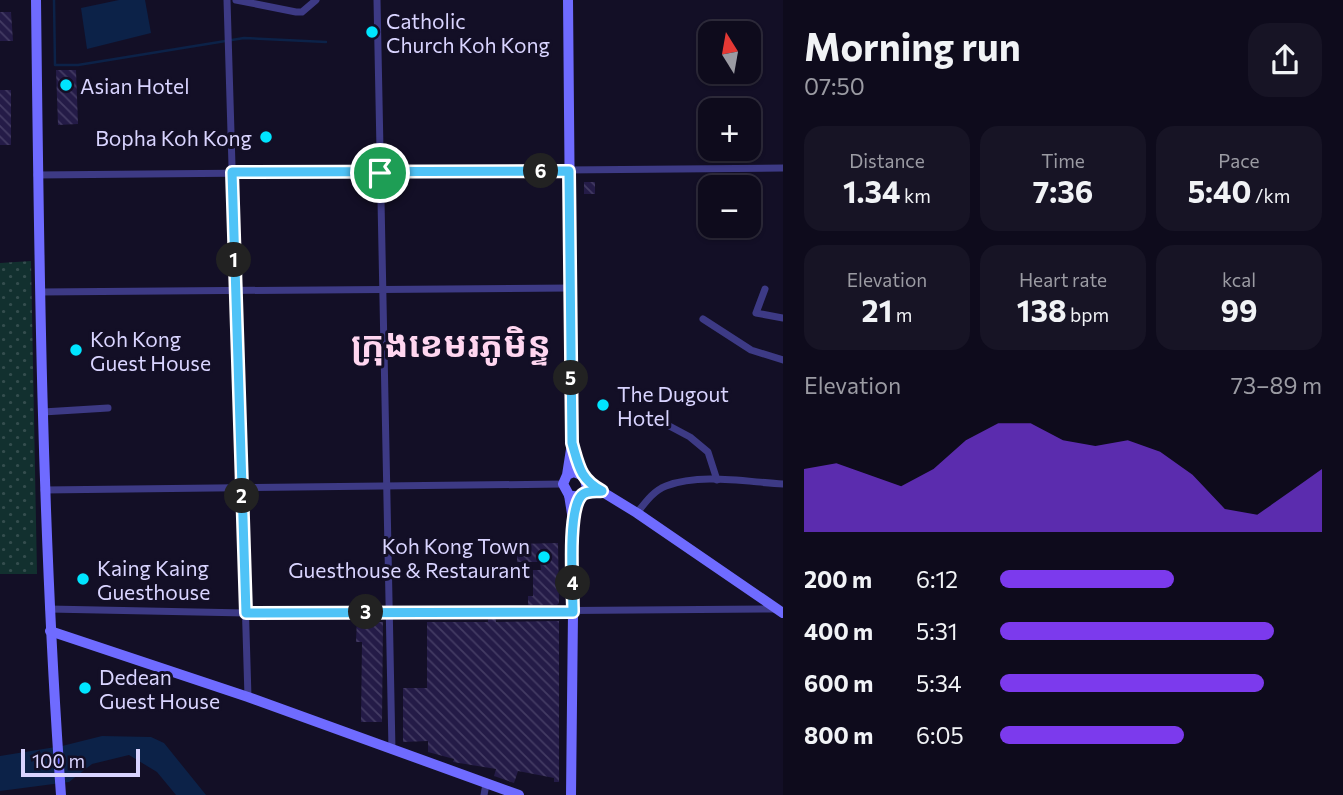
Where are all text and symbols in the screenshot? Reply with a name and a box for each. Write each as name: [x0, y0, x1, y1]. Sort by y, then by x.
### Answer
place label: Catholic Church Koh Kong: [386, 8, 550, 57]
north arrow: [698, 21, 761, 84]
map controls: [698, 21, 761, 238]
text: Morning run: [804, 22, 1021, 69]
button: share: [1248, 23, 1322, 97]
marker: Catholic Church Koh Kong: [364, 24, 380, 40]
text: 07:50: [804, 72, 865, 100]
place label: Asian Hotel: [80, 73, 189, 98]
marker: Asian Hotel: [58, 77, 74, 93]
button: +: [698, 98, 761, 161]
place label: Bopha Koh Kong: [95, 125, 252, 150]
marker: Bopha Koh Kong: [258, 129, 274, 145]
pin: [350, 143, 410, 203]
text: Distance: [849, 149, 925, 172]
text: Time: [1041, 149, 1085, 172]
text: Pace: [1218, 149, 1260, 172]
icon: arrive: [361, 154, 399, 192]
pin: 6: [524, 154, 558, 188]
text: 6: [535, 159, 546, 182]
text: 1.34: [843, 172, 900, 209]
text: 7:36: [1033, 172, 1093, 209]
text: 5:40: [1188, 172, 1251, 209]
button: −: [698, 175, 761, 238]
text: km: [900, 184, 931, 207]
text: /km: [1251, 184, 1290, 207]
pin: 1: [216, 243, 252, 278]
text: 1: [229, 248, 238, 271]
text: Elevation: [847, 268, 927, 291]
text: Heart rate: [1019, 268, 1107, 291]
text: kcal: [1222, 268, 1256, 291]
text: 21: [862, 291, 892, 328]
text: 138: [1017, 291, 1066, 328]
text: 99: [1220, 291, 1258, 328]
text: m: [892, 303, 912, 326]
text: bpm: [1066, 303, 1109, 326]
district label: ក្រុងខេមរភូមិន្ទ: [351, 321, 551, 366]
place label: Koh Kong Guest House: [90, 326, 211, 375]
marker: Koh Kong Guest House: [68, 342, 84, 358]
pin: 5: [554, 360, 588, 396]
text: 5: [565, 366, 576, 389]
text: Elevation: [804, 371, 901, 399]
text: 73–89 m: [1231, 371, 1322, 399]
place label: The Dugout Hotel: [617, 381, 729, 430]
marker: The Dugout Hotel: [595, 397, 611, 413]
pin: 2: [224, 478, 260, 514]
text: 2: [236, 484, 247, 507]
place label: Koh Kong Town Guesthouse & Restaurant: [288, 533, 530, 582]
marker: Koh Kong Town Guesthouse & Restaurant: [536, 549, 552, 565]
place label: Kaing Kaing Guesthouse: [97, 555, 210, 604]
text: 200 m: [804, 565, 872, 593]
text: 6:12: [916, 565, 958, 593]
pin: 4: [556, 566, 590, 600]
marker: Kaing Kaing Guesthouse: [75, 571, 91, 587]
text: 4: [567, 571, 578, 594]
pin: 3: [348, 594, 384, 630]
text: 3: [360, 600, 371, 623]
text: 400 m: [804, 617, 873, 645]
text: 5:31: [916, 617, 958, 645]
place label: Dedean Guest House: [99, 664, 220, 713]
text: 600 m: [804, 669, 873, 697]
text: 5:34: [916, 669, 962, 697]
marker: Dedean Guest House: [77, 680, 93, 696]
text: 800 m: [804, 721, 873, 749]
text: 6:05: [916, 721, 964, 749]
scale bar: [21, 746, 140, 778]
text: 100 m: [32, 749, 85, 772]

